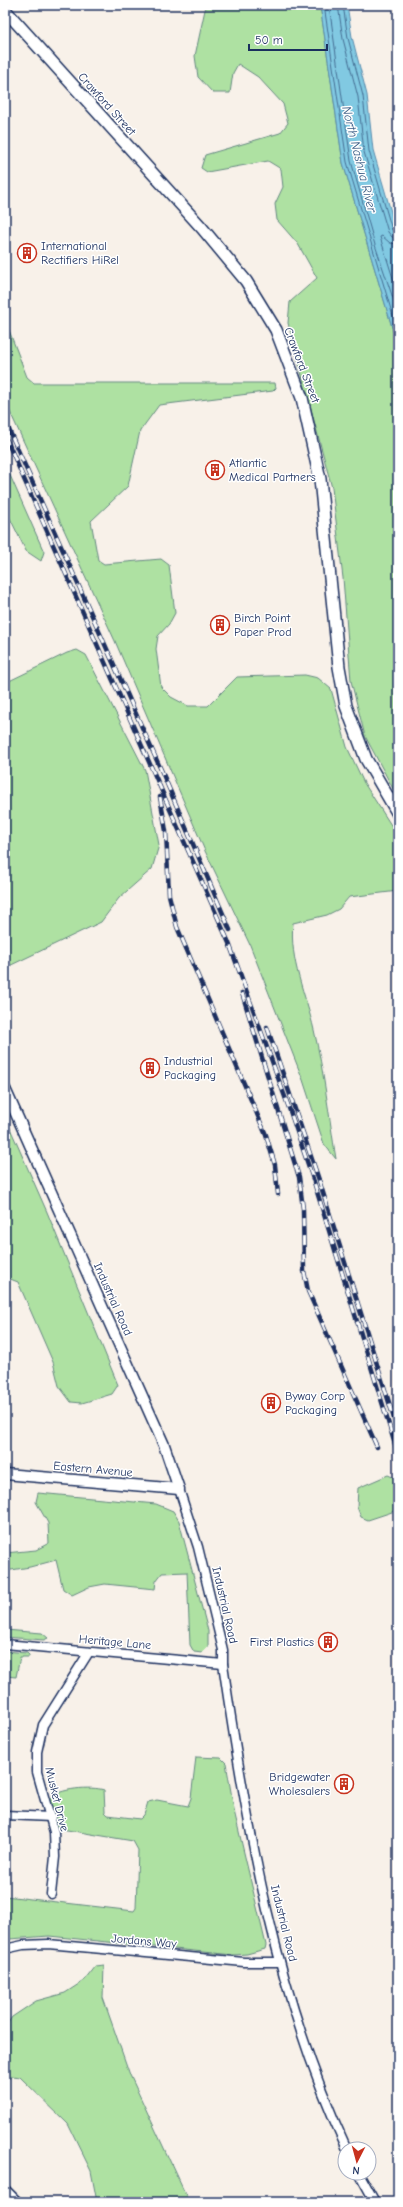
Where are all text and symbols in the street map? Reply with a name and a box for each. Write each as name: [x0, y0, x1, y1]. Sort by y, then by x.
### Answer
scale bar: [249, 26, 327, 52]
text: 50 m: [255, 33, 283, 47]
street label: Crawford Street: [75, 70, 139, 139]
water label: North Nashua River: [339, 104, 380, 215]
place label: International Rectifiers HiRel: [41, 239, 119, 267]
building icon: International Rectifiers HiRel: [16, 242, 38, 264]
street label: Crawford Street: [281, 325, 323, 405]
place label: Atlantic Medical Partners: [229, 456, 316, 484]
building icon: Atlantic Medical Partners: [204, 459, 226, 481]
place label: Birch Point Paper Prod: [234, 611, 292, 639]
building icon: Birch Point Paper Prod: [209, 614, 231, 636]
place label: Industrial Packaging: [164, 1054, 216, 1082]
building icon: Industrial Packaging: [139, 1057, 161, 1079]
street label: Industrial Road: [91, 1260, 135, 1338]
place label: Byway Corp Packaging: [285, 1389, 345, 1417]
building icon: Byway Corp Packaging: [260, 1392, 282, 1414]
street label: Eastern Avenue: [53, 1459, 133, 1479]
street label: Industrial Road: [209, 1565, 241, 1645]
building icon: First Plastics: [317, 1631, 339, 1653]
street label: Heritage Lane: [78, 1632, 152, 1652]
place label: First Plastics: [250, 1635, 314, 1649]
street label: Musket Drive: [42, 1765, 72, 1833]
place label: Bridgewater Wholesalers: [269, 1770, 330, 1798]
building icon: Bridgewater Wholesalers: [333, 1773, 355, 1795]
street label: Industrial Road: [268, 1883, 300, 1963]
street label: Jordans Way: [111, 1931, 178, 1951]
north arrow: [337, 2141, 377, 2181]
text: N: [352, 2164, 360, 2177]

